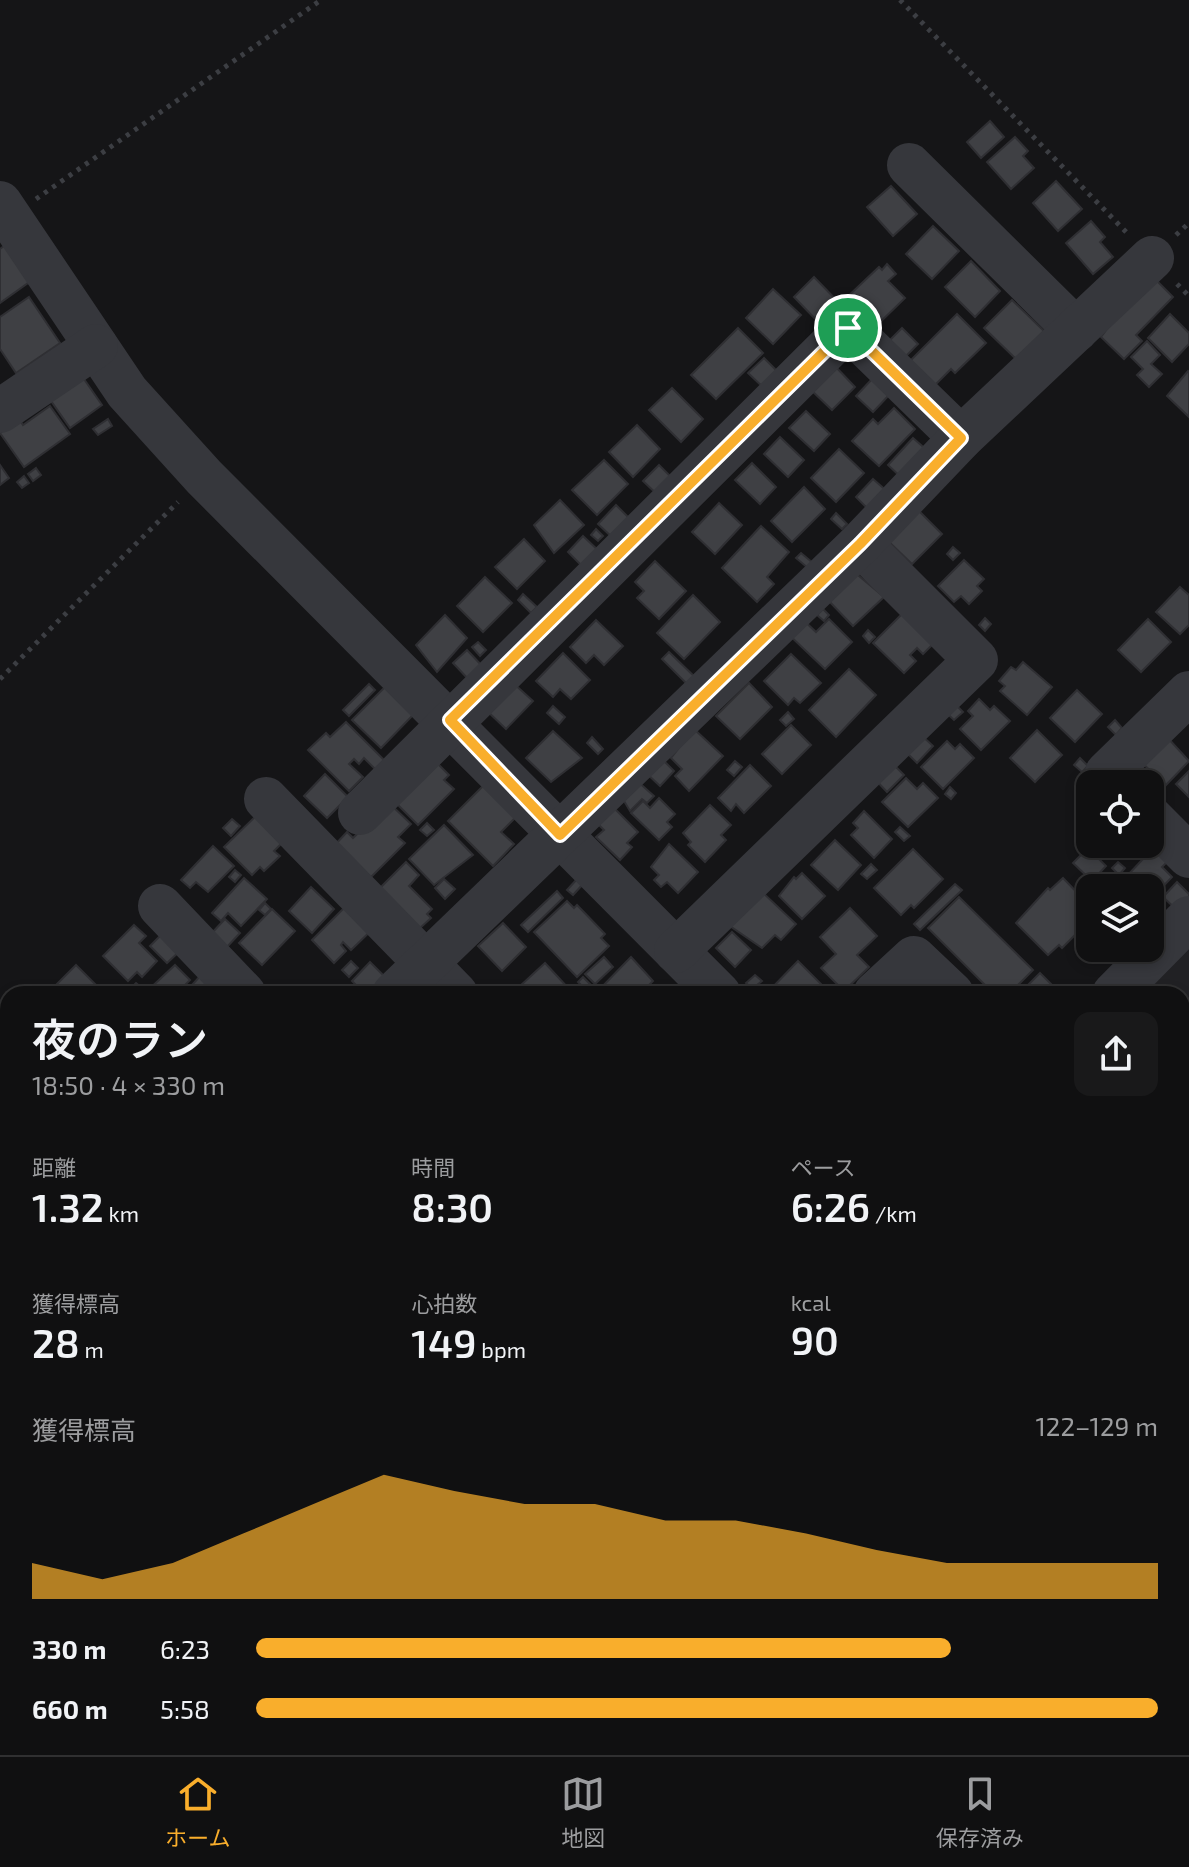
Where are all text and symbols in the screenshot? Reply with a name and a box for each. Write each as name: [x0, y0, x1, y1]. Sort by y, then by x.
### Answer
pin: [814, 294, 882, 362]
icon: arrive: [826, 306, 870, 350]
map controls: [1076, 770, 1164, 962]
button: locate: [1076, 770, 1164, 858]
button: layers: [1076, 874, 1164, 962]
text: 夜のラン: [32, 1012, 208, 1065]
button: share: [1074, 1012, 1158, 1096]
text: 18:50 · 4 × 330 m: [32, 1069, 225, 1100]
text: 距離: [32, 1154, 76, 1180]
text: 時間: [411, 1154, 455, 1180]
text: ペース: [791, 1154, 856, 1180]
text: 1.32: [32, 1182, 104, 1230]
text: 8:30: [411, 1182, 493, 1230]
text: 6:26: [791, 1182, 870, 1230]
text: km: [104, 1200, 139, 1226]
text: /km: [870, 1200, 917, 1226]
text: kcal: [791, 1289, 831, 1315]
text: 獲得標高: [32, 1290, 120, 1316]
text: 心拍数: [411, 1290, 477, 1316]
text: 90: [791, 1315, 839, 1363]
text: 28: [32, 1318, 80, 1366]
text: 149: [411, 1318, 476, 1366]
text: m: [80, 1336, 104, 1362]
text: bpm: [476, 1336, 526, 1362]
text: 122–129 m: [1035, 1410, 1158, 1441]
text: 獲得標高: [32, 1414, 136, 1445]
text: 330 m: [32, 1633, 106, 1664]
text: 6:23: [160, 1633, 210, 1664]
text: 660 m: [32, 1693, 108, 1724]
text: 5:58: [160, 1693, 210, 1724]
tab: ホーム: [165, 1772, 231, 1852]
tab: 地図: [561, 1772, 605, 1852]
tab: 保存済み: [936, 1772, 1024, 1852]

